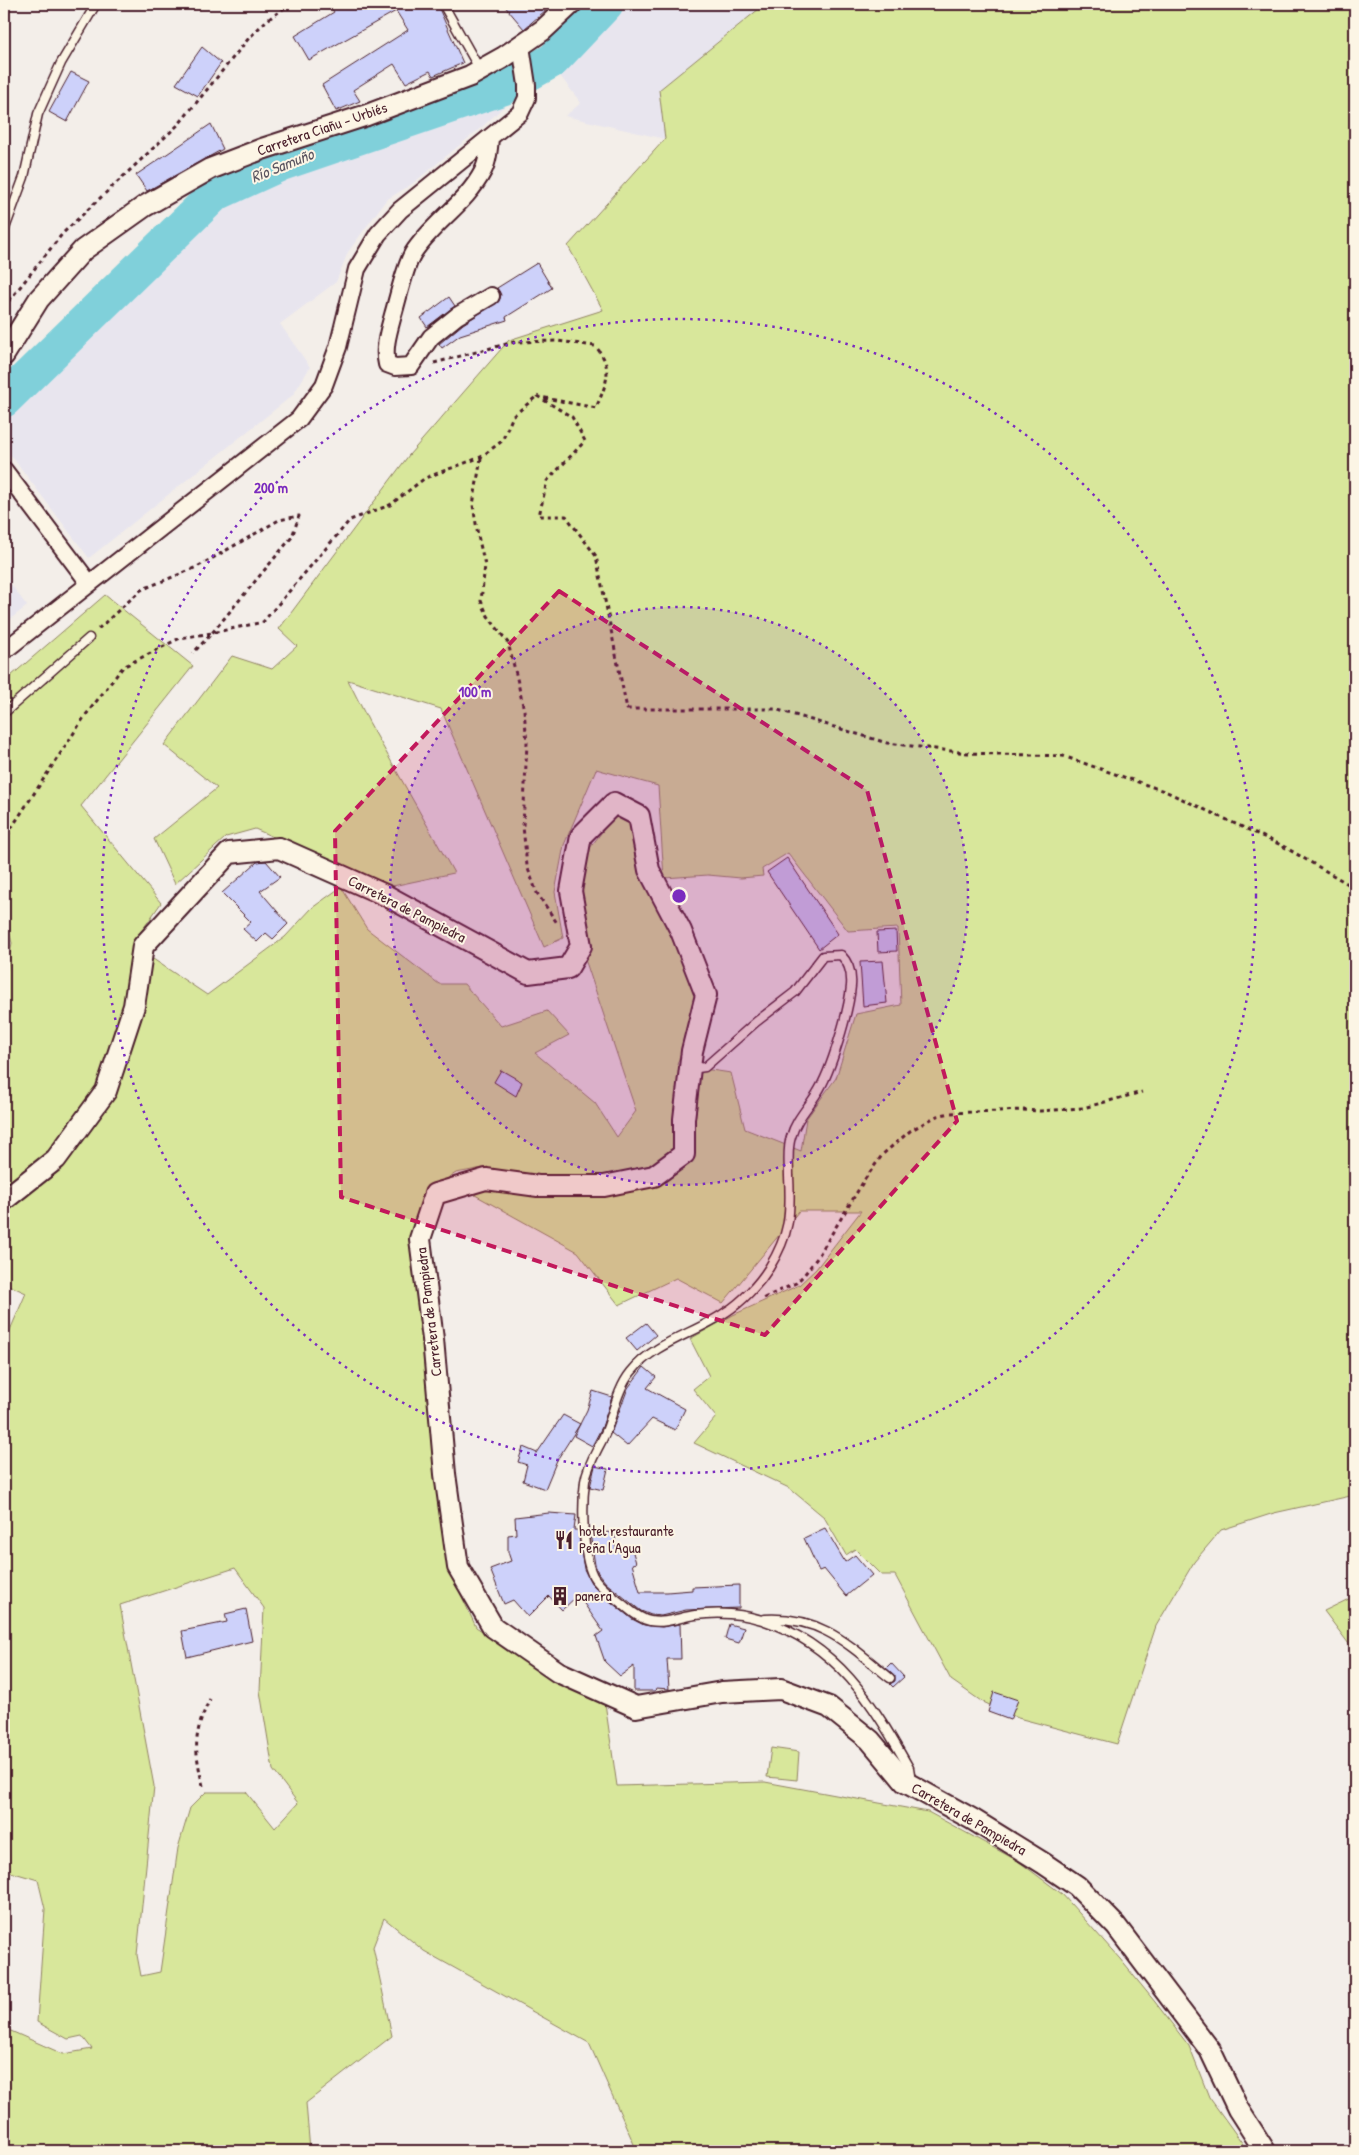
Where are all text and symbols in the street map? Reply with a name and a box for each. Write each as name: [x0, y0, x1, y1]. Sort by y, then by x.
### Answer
street label: Carretera Ciañu - Urbiés: [254, 96, 390, 161]
water label: Río Samuño: [247, 142, 318, 187]
text: 200 m: [254, 477, 288, 498]
text: 100 m: [459, 681, 491, 702]
street label: Carretera de Pampiedra: [345, 870, 470, 947]
centre of rings: [670, 887, 688, 905]
street label: Carretera de Pampiedra: [410, 1246, 447, 1378]
place label: hotel restaurante Peña l'Agua: [579, 1520, 674, 1558]
restaurant icon: hotel restaurante Peña l'Agua: [553, 1529, 575, 1551]
building icon: panera: [549, 1585, 571, 1607]
place label: panera: [575, 1585, 612, 1606]
street label: Carretera de Pampiedra: [908, 1777, 1031, 1860]

